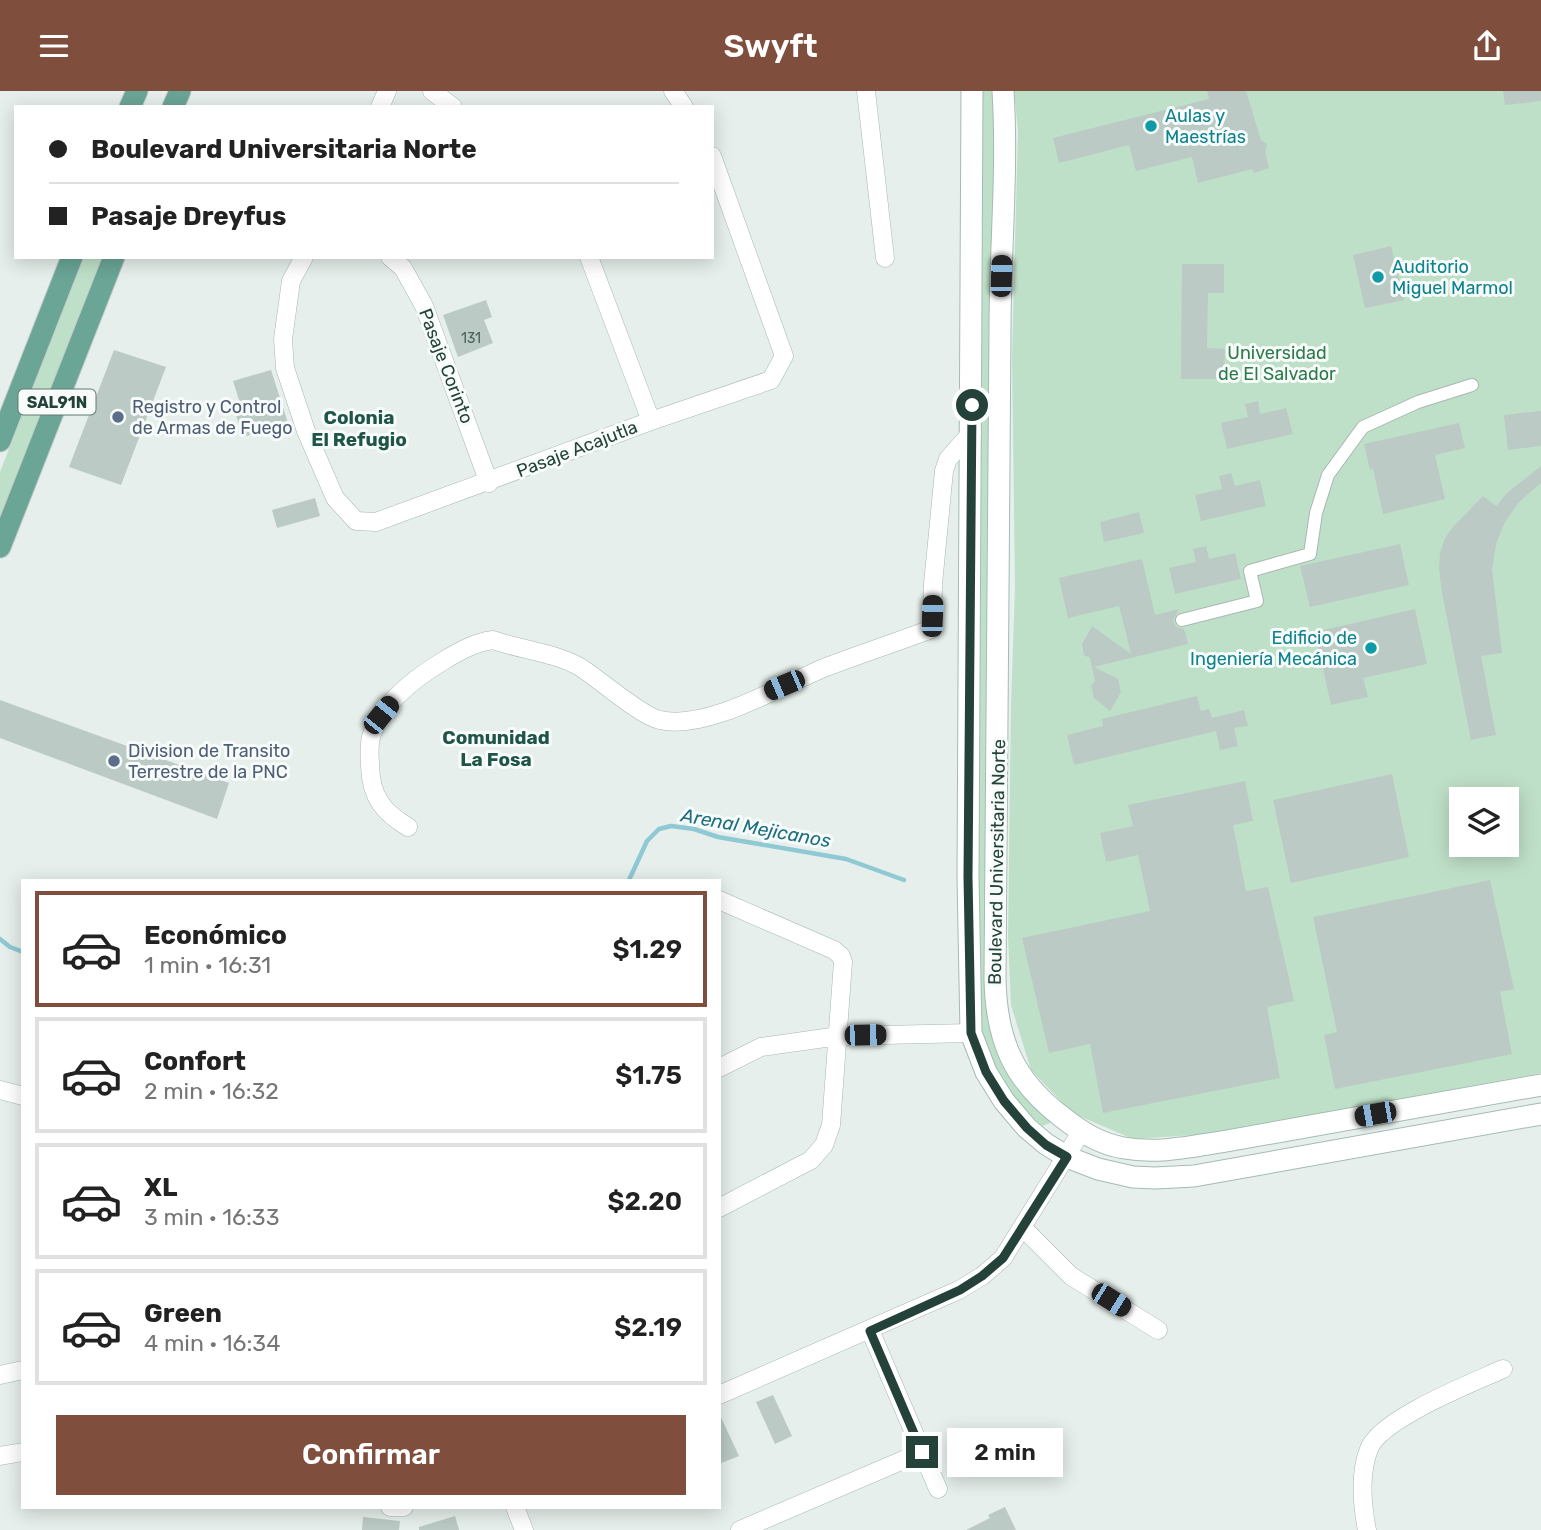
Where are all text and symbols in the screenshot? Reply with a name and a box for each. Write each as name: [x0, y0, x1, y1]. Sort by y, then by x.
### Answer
icon: menu: [35, 27, 73, 65]
text: Swyft: [723, 27, 818, 65]
icon: share: [1468, 27, 1506, 65]
place label: Aulas y Maestrías: [1165, 105, 1246, 148]
marker: Aulas y Maestrías: [1143, 118, 1159, 134]
text: Boulevard Universitaria Norte: [91, 134, 477, 165]
text: Pasaje Dreyfus: [91, 201, 286, 232]
car: [990, 255, 1013, 297]
place label: Auditorio Miguel Marmol: [1392, 256, 1513, 299]
marker: Auditorio Miguel Marmol: [1370, 269, 1386, 285]
street label: Pasaje Corinto: [414, 305, 478, 427]
house number: 131: [461, 330, 481, 347]
park label: Universidad de El Salvador: [1218, 342, 1336, 385]
road number: SAL91N: [18, 389, 96, 415]
route start: [956, 389, 988, 421]
place label: Registro y Control de Armas de Fuego: [132, 396, 293, 439]
district label: Colonia El Refugio: [311, 406, 407, 451]
marker: Registro y Control de Armas de Fuego: [110, 409, 126, 425]
street label: Pasaje Acajutla: [513, 416, 641, 482]
car: [921, 595, 944, 637]
place label: Edificio de Ingeniería Mecánica: [1190, 627, 1357, 670]
marker: Edificio de Ingeniería Mecánica: [1363, 640, 1379, 656]
car: [761, 667, 808, 703]
car: [360, 692, 403, 738]
district label: Comunidad La Fosa: [442, 726, 550, 771]
street label: Boulevard Universitaria Norte: [984, 739, 1010, 985]
place label: Division de Transito Terrestre de la PNC: [128, 740, 290, 783]
marker: Division de Transito Terrestre de la PNC: [106, 753, 122, 769]
map controls: [1449, 787, 1519, 857]
button: layers: [1449, 787, 1519, 857]
water label: Arenal Mejicanos: [678, 803, 833, 853]
icon: car: [60, 918, 123, 981]
text: Económico: [144, 920, 287, 951]
text: $1.29: [613, 934, 682, 965]
text: 1 min · 16:31: [144, 951, 271, 979]
car: [844, 1024, 887, 1046]
icon: car: [60, 1044, 123, 1107]
text: Confort: [144, 1046, 246, 1077]
text: $1.75: [615, 1060, 682, 1091]
text: 2 min · 16:32: [144, 1077, 279, 1105]
car: [1353, 1100, 1398, 1128]
icon: car: [60, 1170, 123, 1233]
text: XL: [144, 1172, 177, 1203]
text: $2.20: [607, 1186, 682, 1217]
text: 3 min · 16:33: [144, 1203, 280, 1231]
car: [1088, 1280, 1135, 1320]
icon: car: [60, 1296, 123, 1359]
text: Green: [144, 1298, 222, 1329]
text: $2.19: [614, 1312, 682, 1343]
text: 4 min · 16:34: [144, 1329, 280, 1357]
button: Confirmar: [56, 1415, 686, 1495]
callout: 2 min: [946, 1427, 1062, 1477]
route end: [906, 1436, 938, 1468]
text: 2 min: [974, 1438, 1036, 1466]

